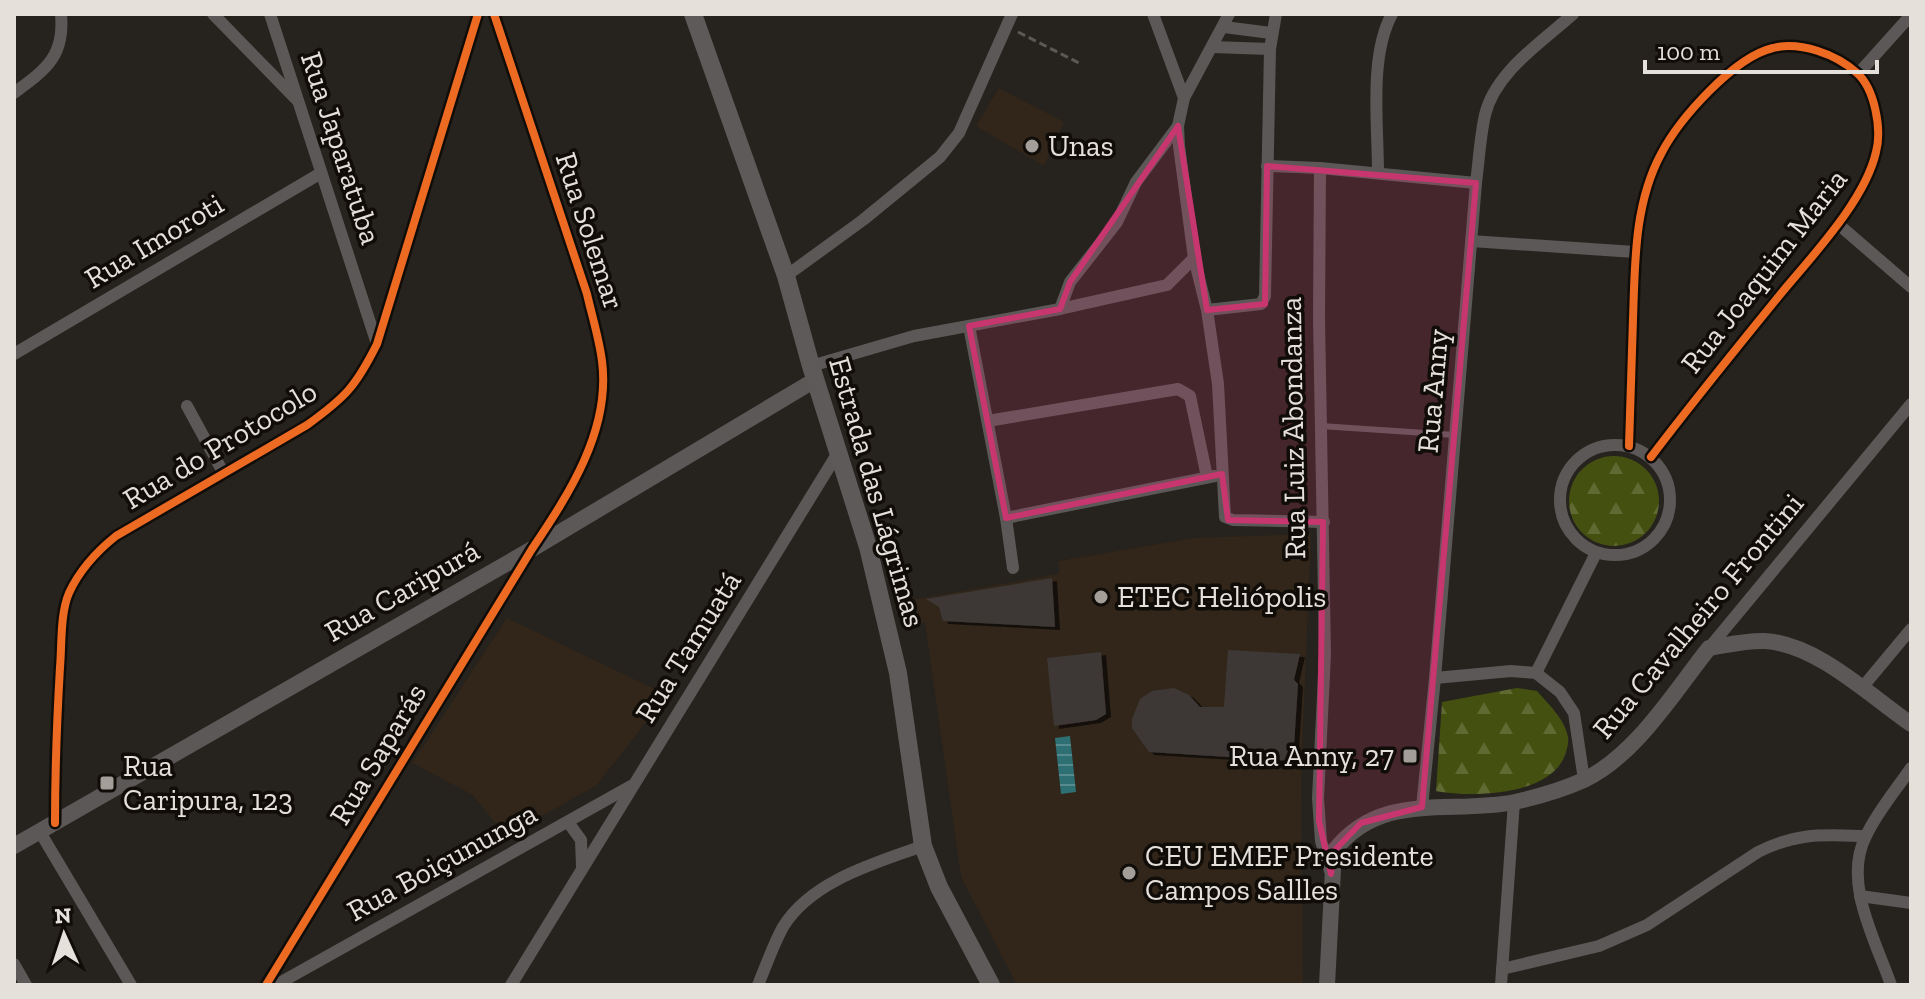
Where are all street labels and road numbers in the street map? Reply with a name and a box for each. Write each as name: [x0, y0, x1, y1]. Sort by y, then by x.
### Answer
street label: Rua Japaratuba: [293, 47, 389, 249]
street label: Rua Solemar: [548, 148, 632, 314]
street label: Rua Joaquim Maria: [1673, 162, 1855, 380]
street label: Rua Imoroti: [78, 186, 230, 296]
street label: Rua Luiz Abondanza: [1273, 296, 1313, 560]
street label: Rua Anny: [1410, 327, 1456, 454]
street label: Estrada das Lágrimas: [821, 353, 933, 631]
street label: Rua do Protocolo: [117, 373, 323, 517]
street label: Rua Cavalheiro Frontini: [1585, 486, 1811, 746]
street label: Rua Caripurá: [319, 532, 485, 650]
street label: Rua Tamuatá: [627, 565, 749, 729]
street label: Rua Saparás: [322, 677, 434, 831]
street label: Rua Boiçununga: [341, 795, 543, 929]

